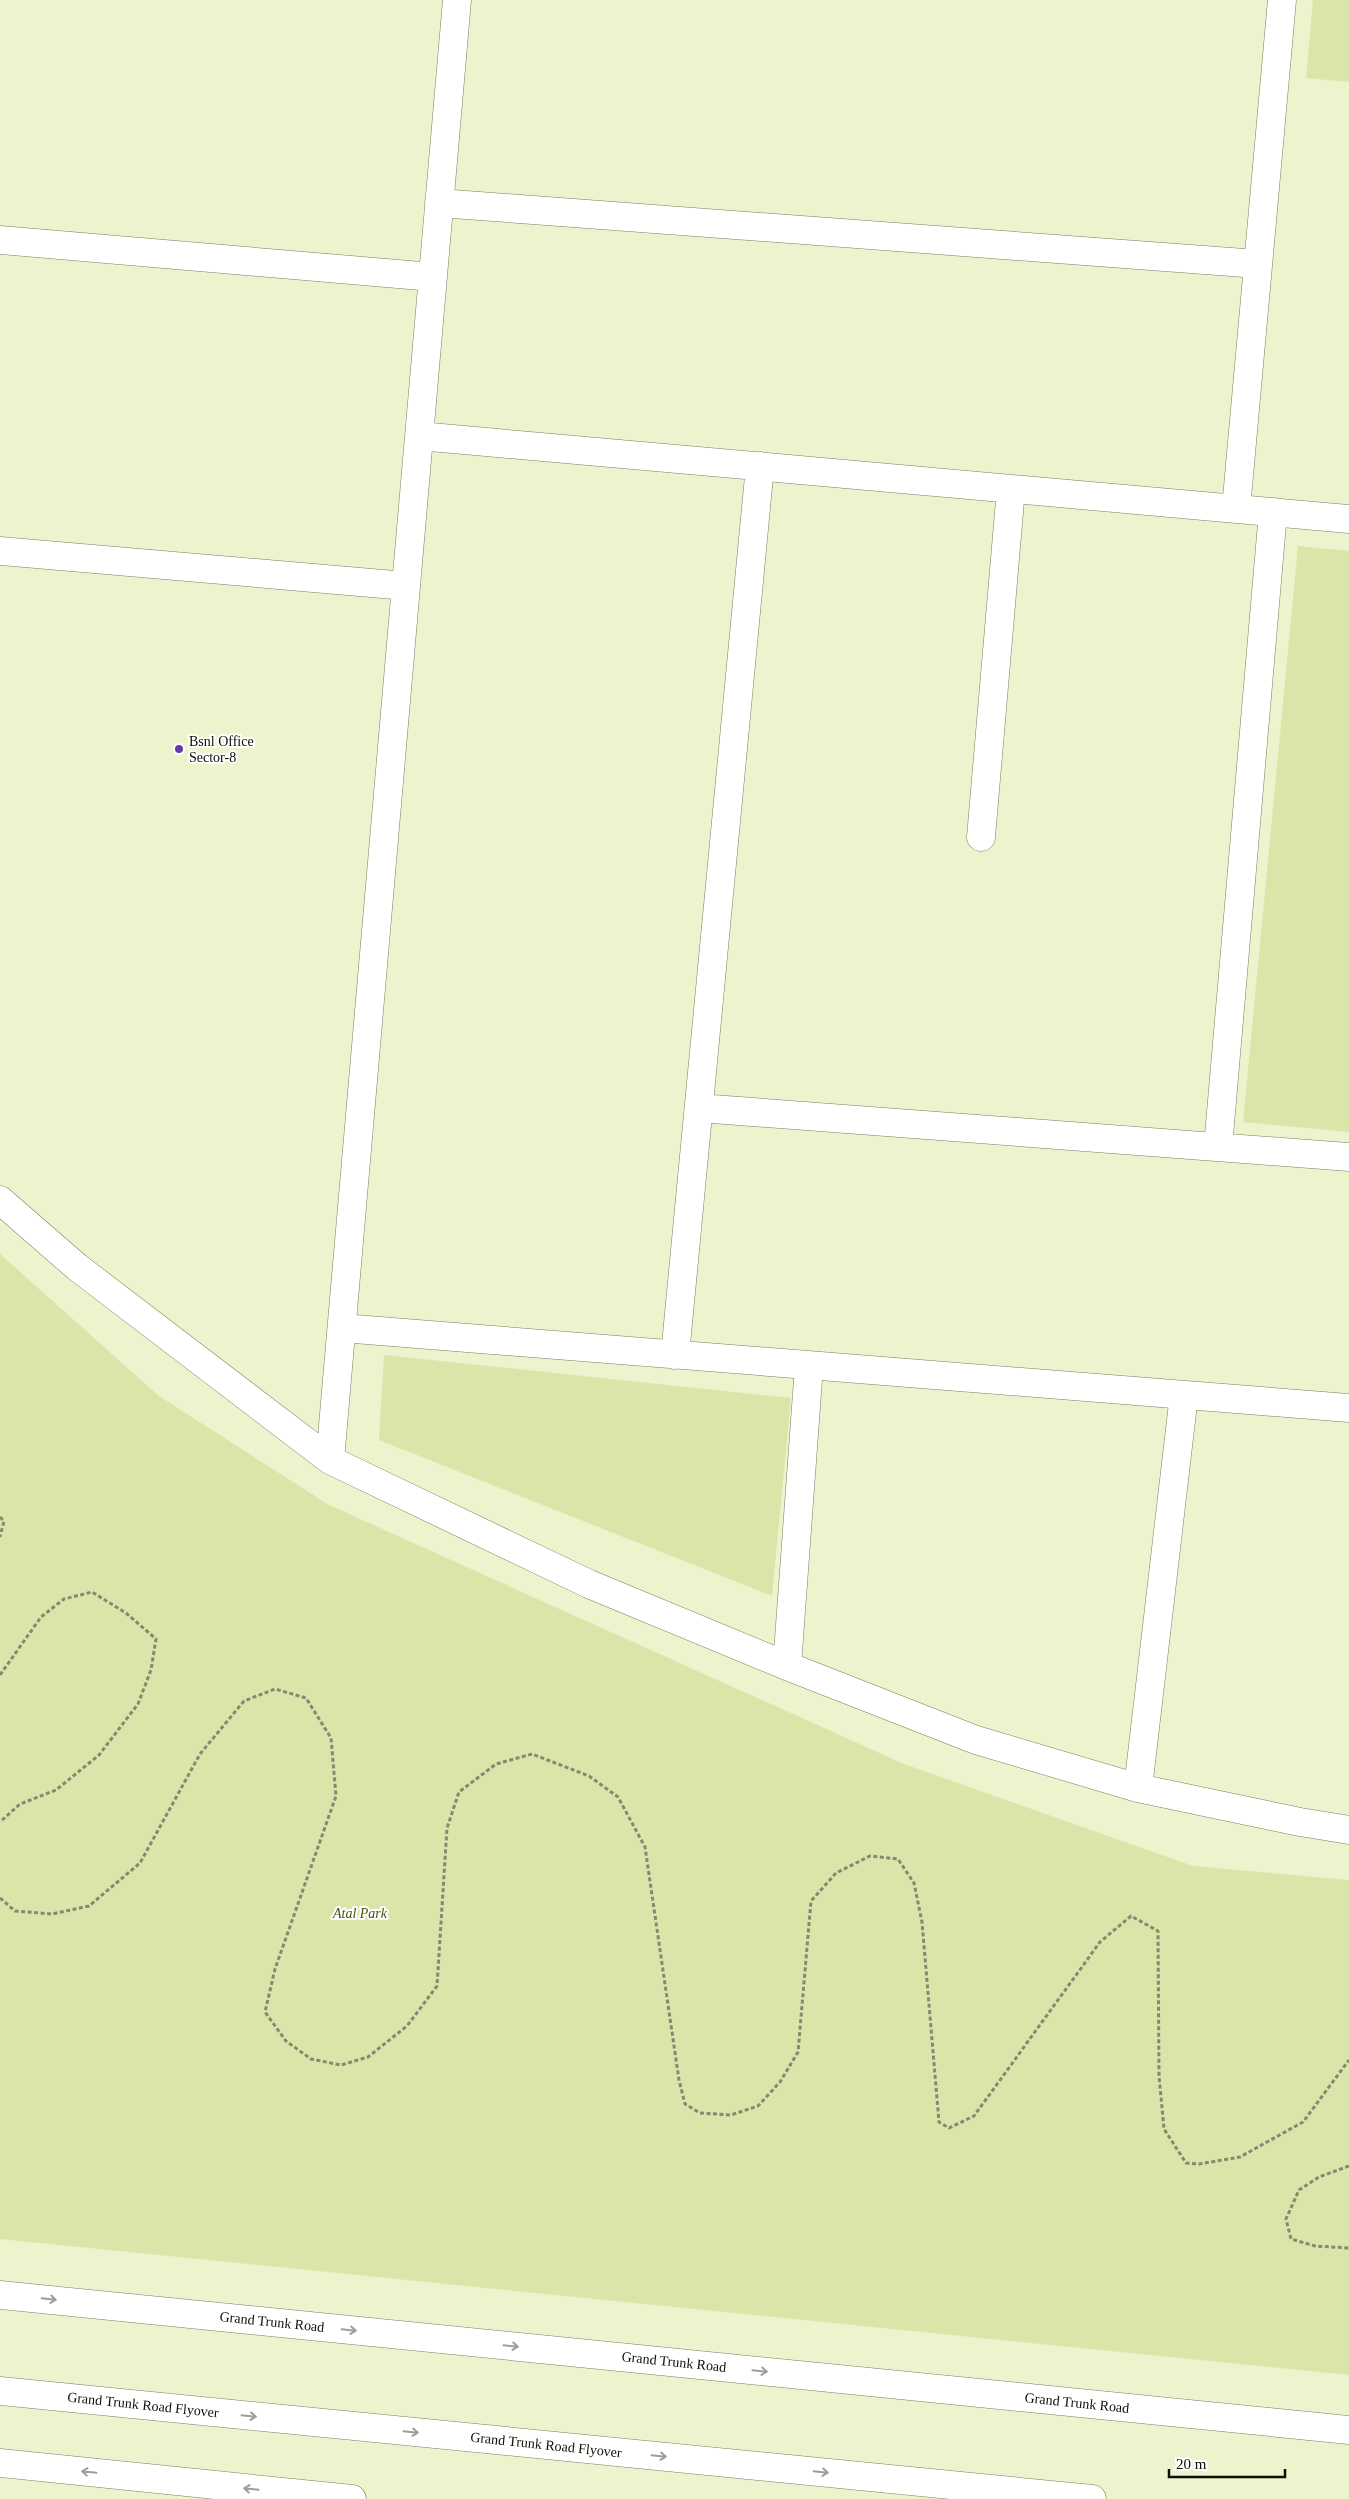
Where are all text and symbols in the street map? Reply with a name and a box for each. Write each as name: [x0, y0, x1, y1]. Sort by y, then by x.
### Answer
place label: Bsnl Office Sector-8: [189, 734, 254, 765]
marker: Bsnl Office Sector-8: [173, 743, 185, 755]
park label: Atal Park: [332, 1906, 388, 1921]
one-way arrow: [40, 2295, 56, 2304]
street label: Grand Trunk Road: [219, 2309, 325, 2335]
one-way arrow: [341, 2325, 357, 2335]
one-way arrow: [503, 2341, 519, 2351]
street label: Grand Trunk Road: [621, 2349, 727, 2375]
one-way arrow: [752, 2366, 768, 2376]
street label: Grand Trunk Road Flyover: [67, 2390, 220, 2420]
street label: Grand Trunk Road: [1024, 2390, 1130, 2416]
one-way arrow: [241, 2411, 257, 2421]
one-way arrow: [402, 2427, 418, 2437]
street label: Grand Trunk Road Flyover: [470, 2430, 623, 2460]
scale bar: [1169, 2446, 1285, 2478]
one-way arrow: [651, 2451, 667, 2461]
text: 20 m: [1176, 2456, 1207, 2472]
one-way arrow: [82, 2467, 98, 2477]
one-way arrow: [813, 2467, 829, 2477]
one-way arrow: [243, 2484, 259, 2494]

